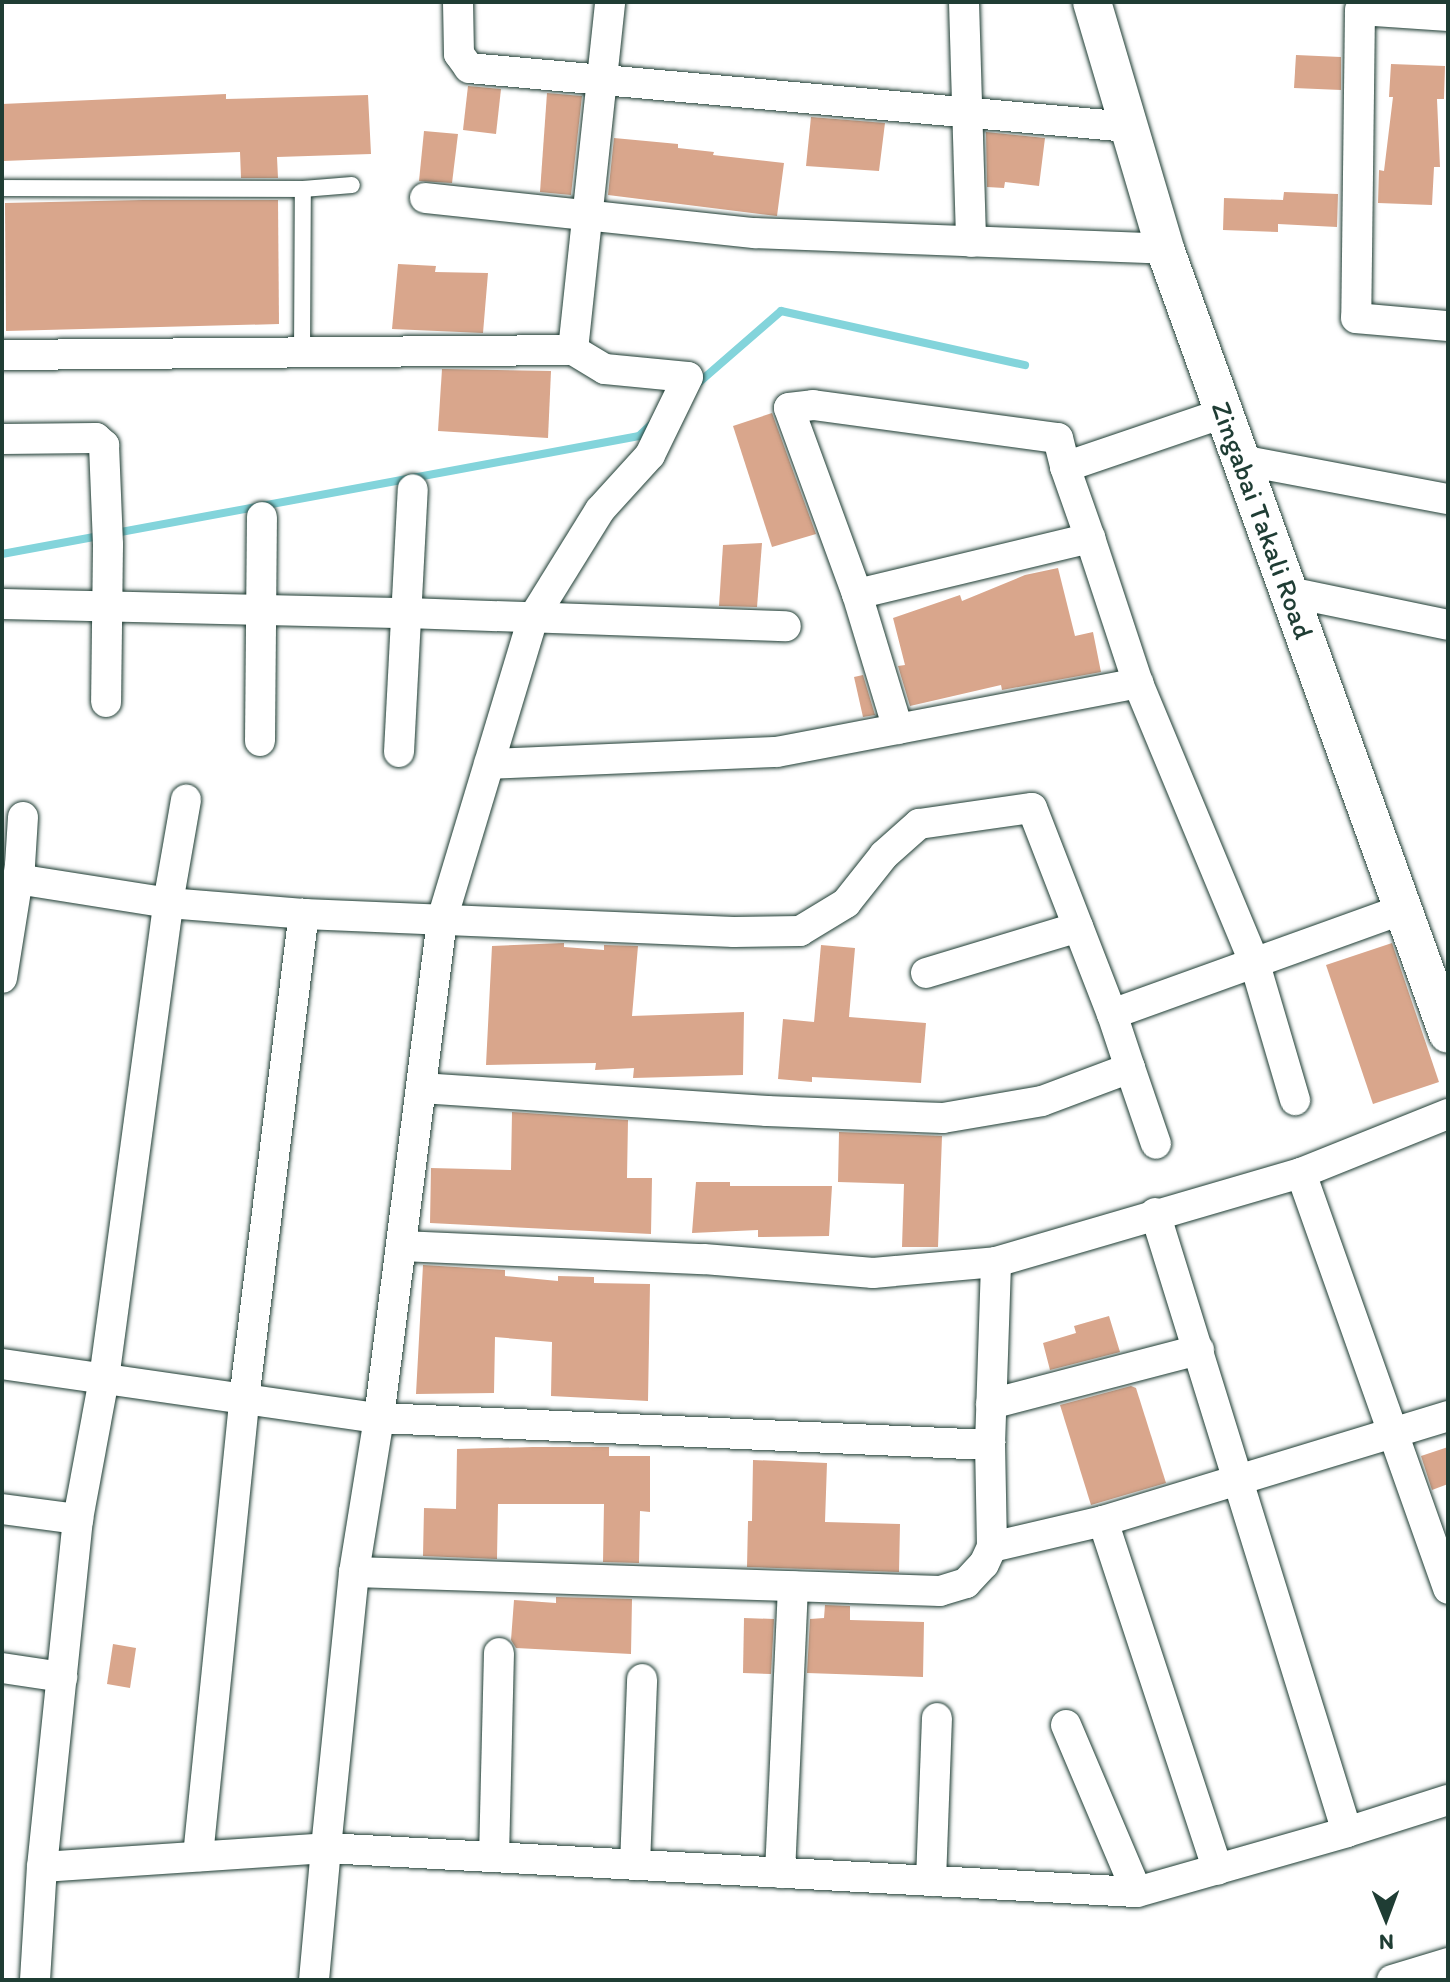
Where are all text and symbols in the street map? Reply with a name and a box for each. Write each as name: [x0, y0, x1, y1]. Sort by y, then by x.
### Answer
street label: Zingabai Takali Road: [1205, 398, 1321, 642]
north arrow: [1346, 1878, 1426, 1958]
text: N: [1379, 1929, 1394, 1956]

